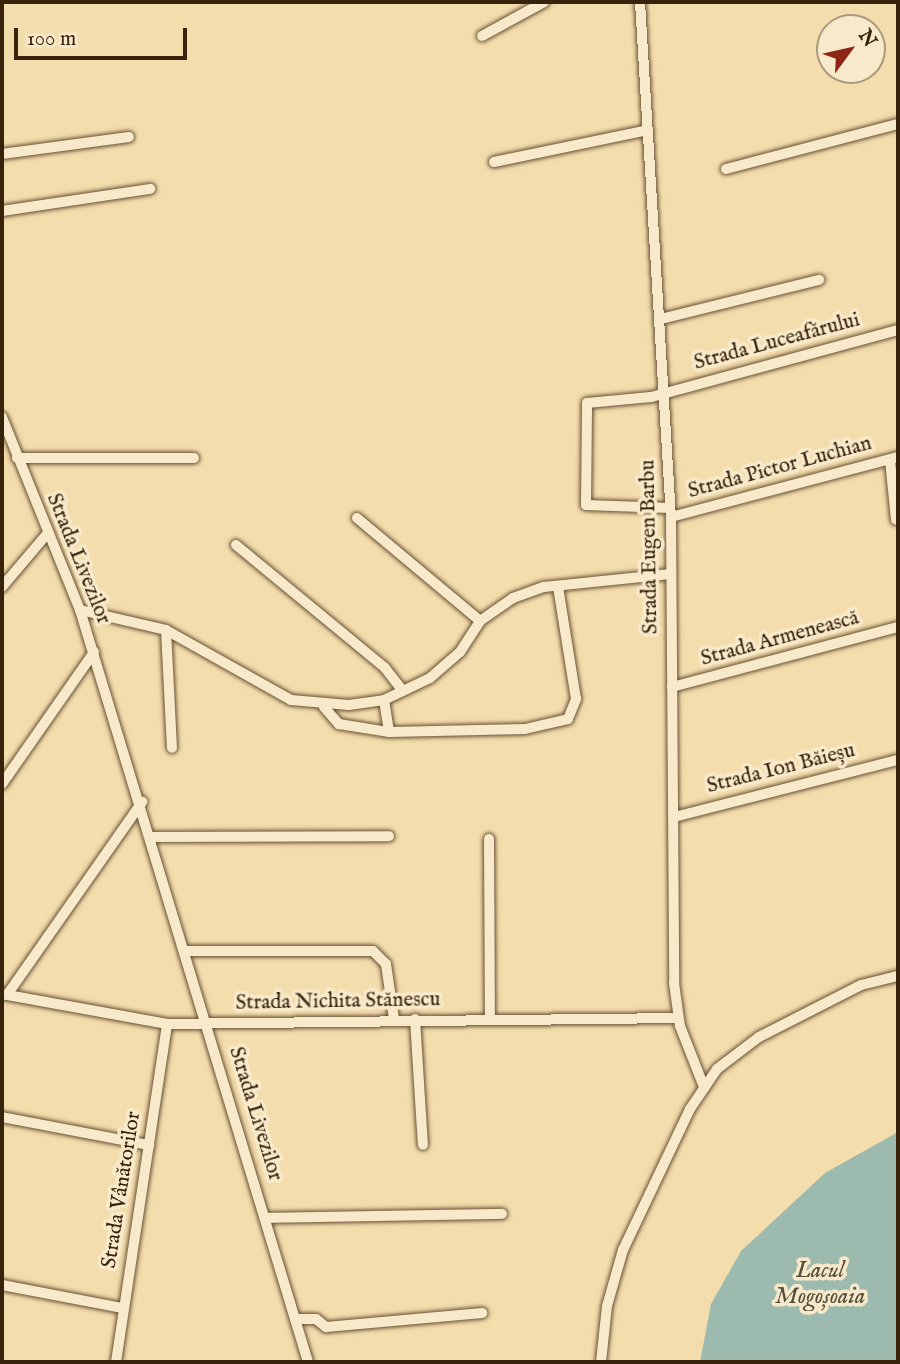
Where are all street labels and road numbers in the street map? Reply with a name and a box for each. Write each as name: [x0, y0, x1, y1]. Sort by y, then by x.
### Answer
street label: Strada Luceafărului: [691, 308, 863, 376]
street label: Strada Pictor Luchian: [686, 431, 874, 505]
street label: Strada Eugen Barbu: [636, 460, 664, 634]
street label: Strada Livezilor: [40, 490, 116, 628]
street label: Strada Armenească: [698, 606, 862, 672]
street label: Strada Ion Băieșu: [704, 738, 858, 800]
street label: Strada Nichita Stănescu: [235, 988, 441, 1016]
street label: Strada Livezilor: [223, 1044, 287, 1184]
street label: Strada Vânătorilor: [97, 1110, 147, 1270]

